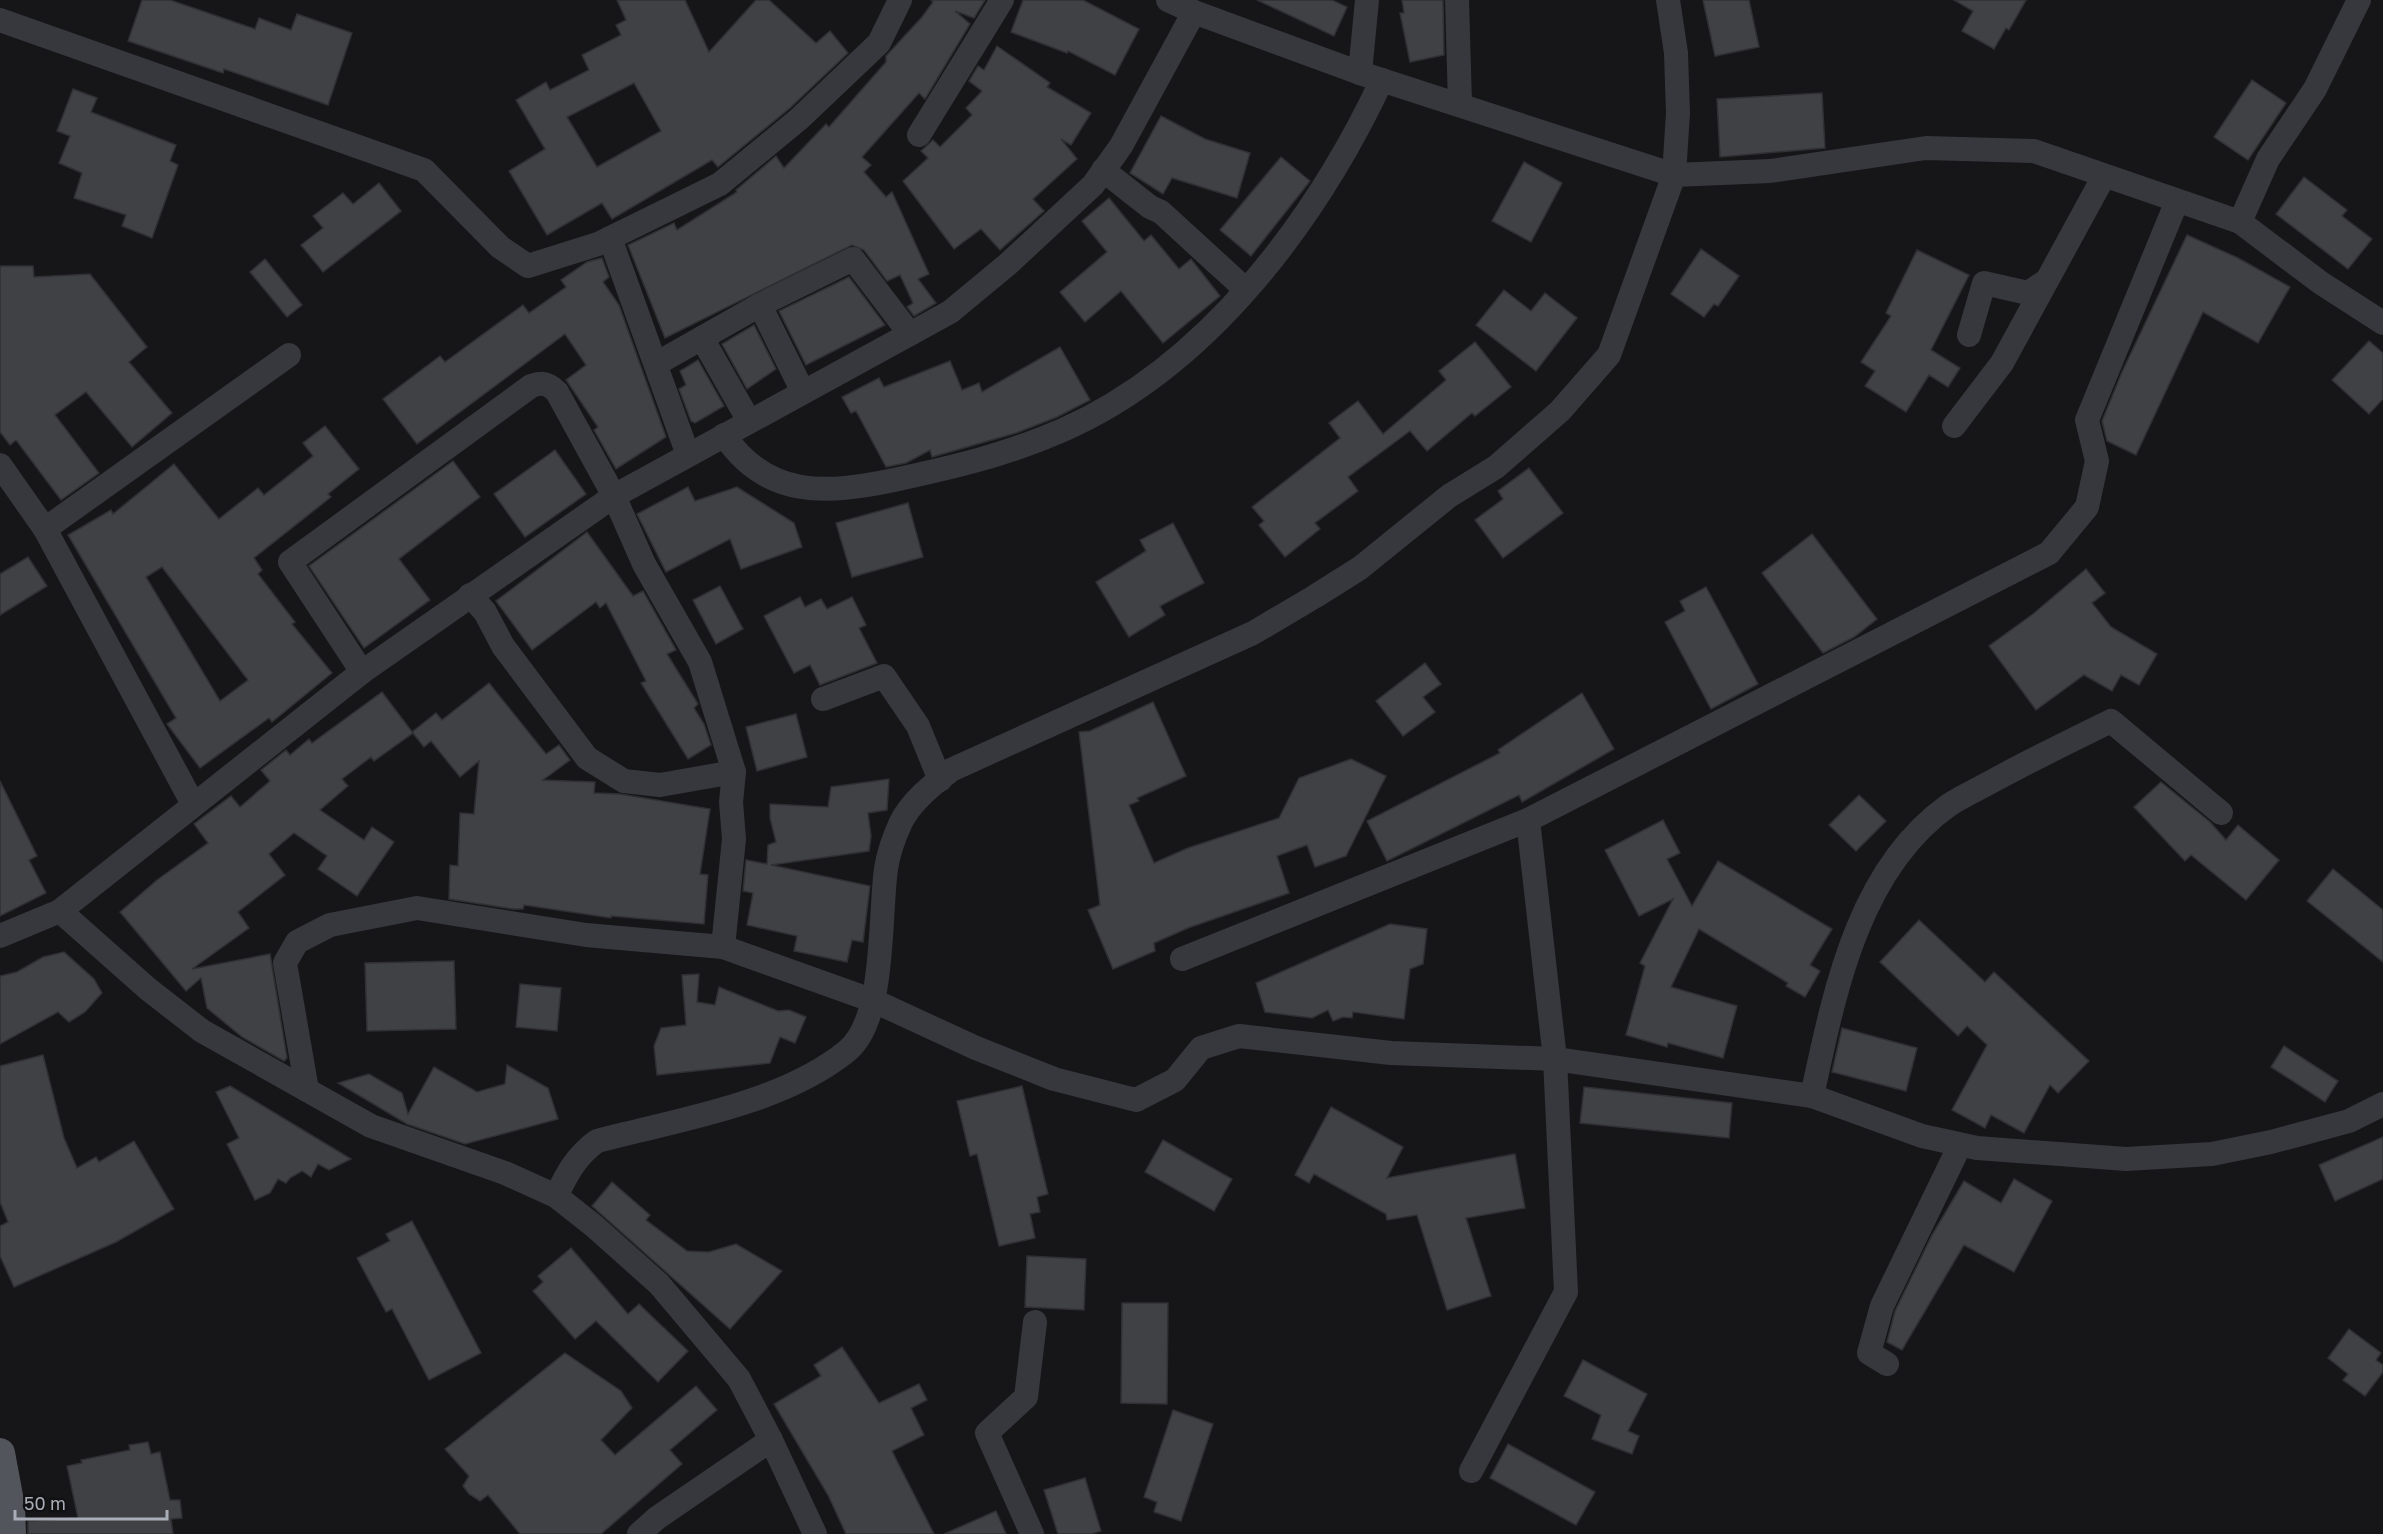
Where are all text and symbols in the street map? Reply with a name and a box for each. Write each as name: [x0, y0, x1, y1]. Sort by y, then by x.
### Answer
scale bar: [15, 1483, 166, 1521]
text: 50 m: [24, 1492, 66, 1514]

